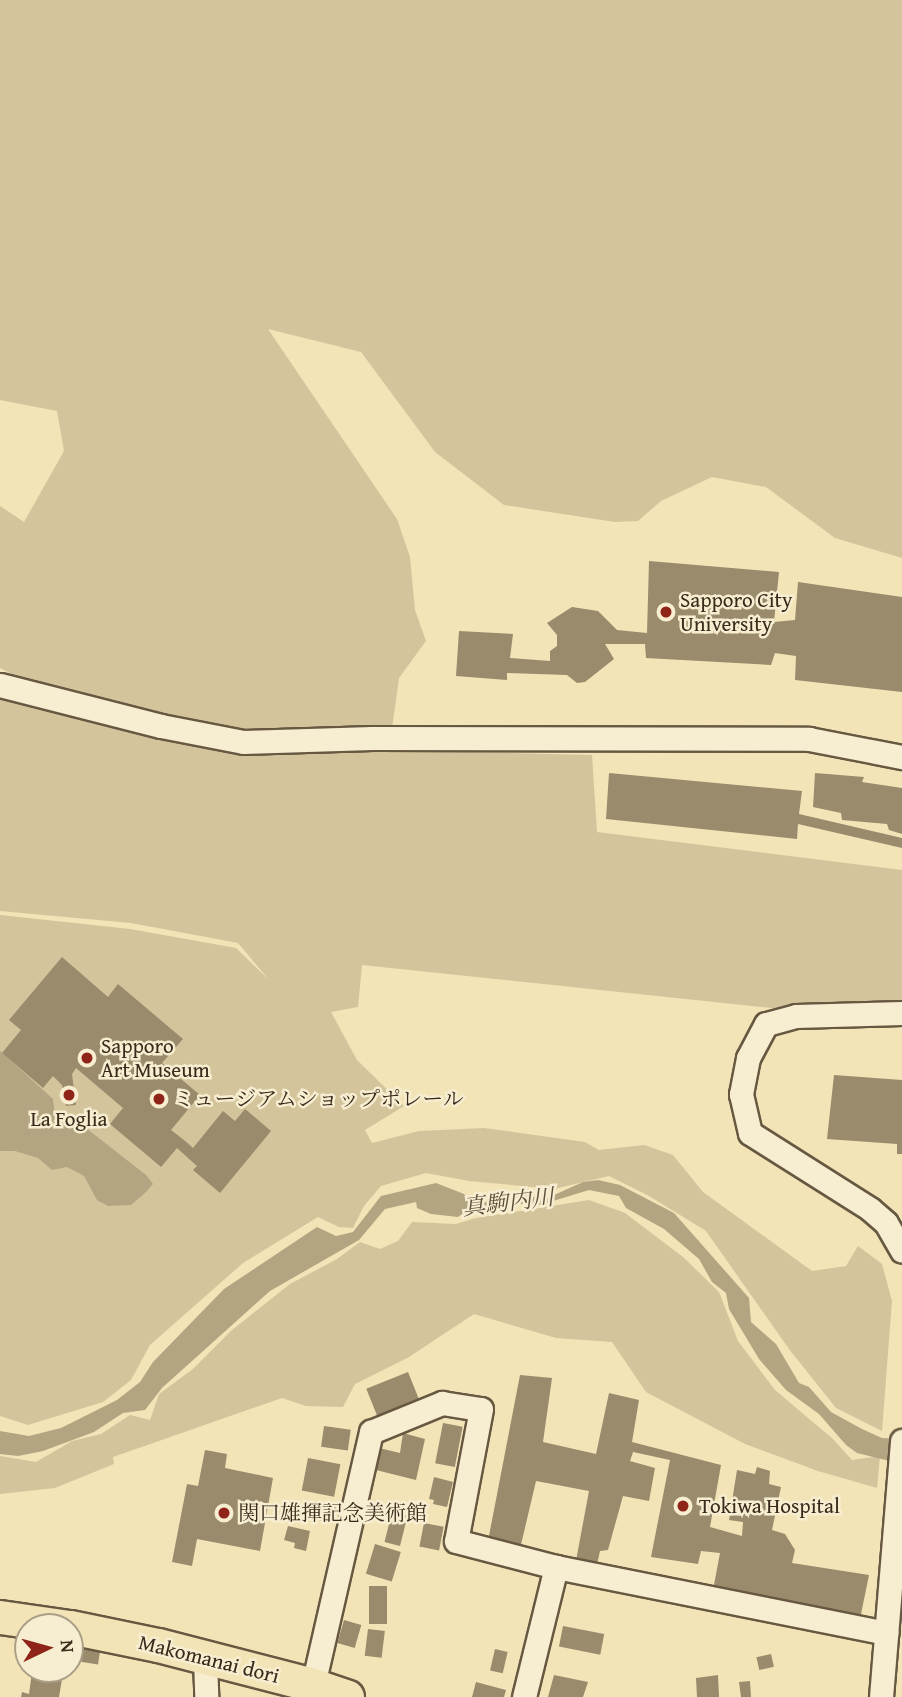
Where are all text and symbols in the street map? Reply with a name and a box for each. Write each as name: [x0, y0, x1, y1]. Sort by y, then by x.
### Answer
place label: Sapporo City University: [680, 587, 792, 637]
marker: Sapporo City University: [658, 604, 674, 620]
place label: Sapporo Art Museum: [101, 1033, 210, 1083]
marker: Sapporo Art Museum: [79, 1050, 95, 1066]
place label: ミュージアムショップポレール: [173, 1086, 467, 1112]
marker: La Foglia: [61, 1087, 77, 1103]
marker: ミュージアムショップポレール: [151, 1091, 167, 1107]
place label: La Foglia: [30, 1106, 108, 1132]
water label: 真駒内川: [461, 1183, 555, 1221]
place label: Tokiwa Hospital: [699, 1493, 840, 1519]
marker: Tokiwa Hospital: [673, 1496, 693, 1516]
place label: 関口雄揮記念美術館: [238, 1500, 427, 1526]
marker: 関口雄揮記念美術館: [216, 1505, 232, 1521]
north arrow: [14, 1613, 84, 1683]
street label: Makomanai dori: [136, 1629, 282, 1689]
text: N: [53, 1639, 82, 1654]

